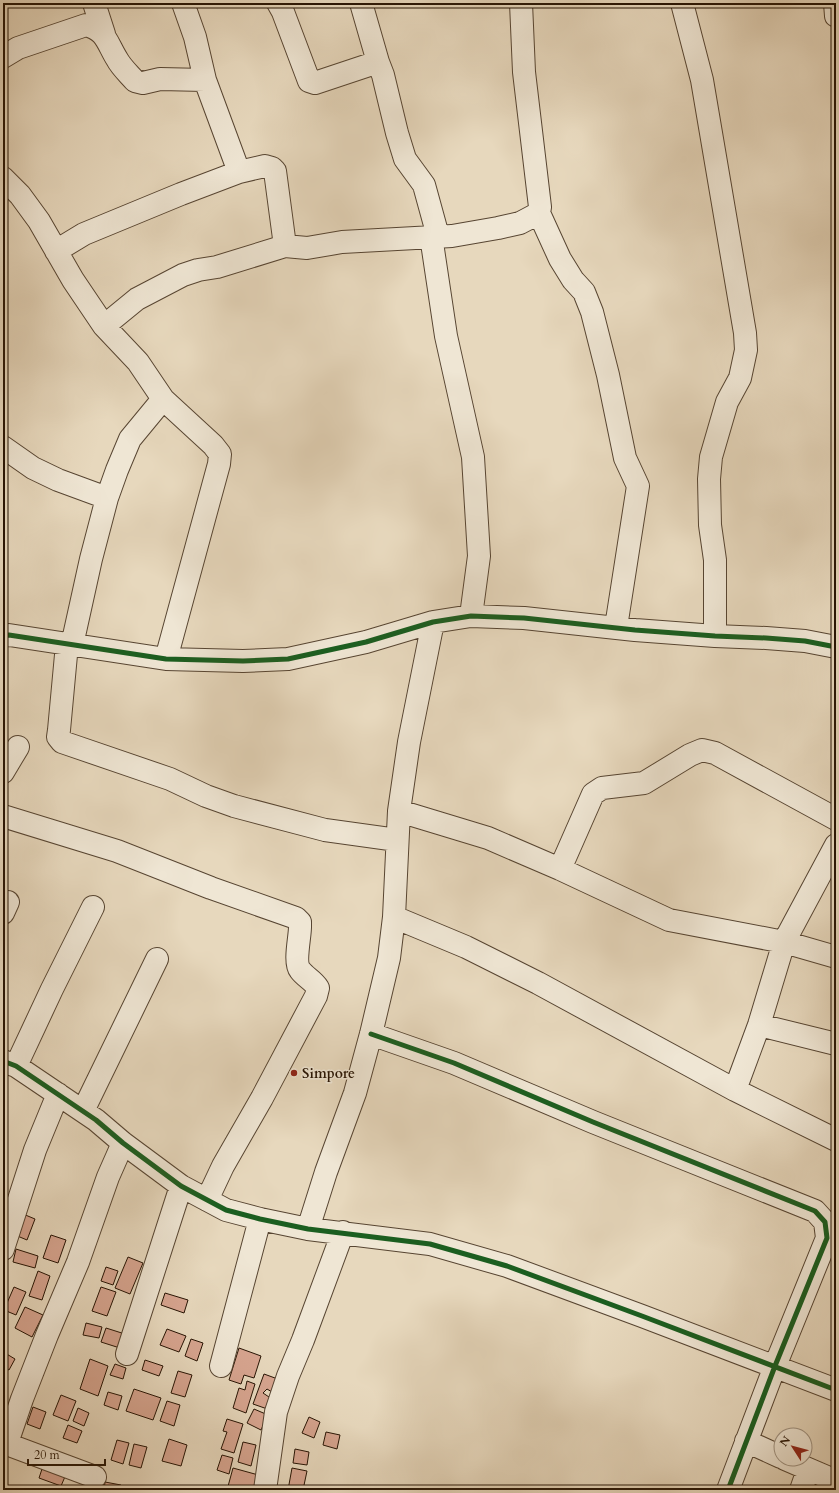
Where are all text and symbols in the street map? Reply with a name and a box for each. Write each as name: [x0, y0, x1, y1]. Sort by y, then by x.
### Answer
place label: Simpore: [302, 1064, 355, 1083]
marker: Simpore: [289, 1068, 299, 1078]
north arrow: [773, 1427, 813, 1467]
text: N: [776, 1433, 794, 1450]
scale bar: [28, 1441, 105, 1467]
text: 20 m: [34, 1447, 61, 1463]

